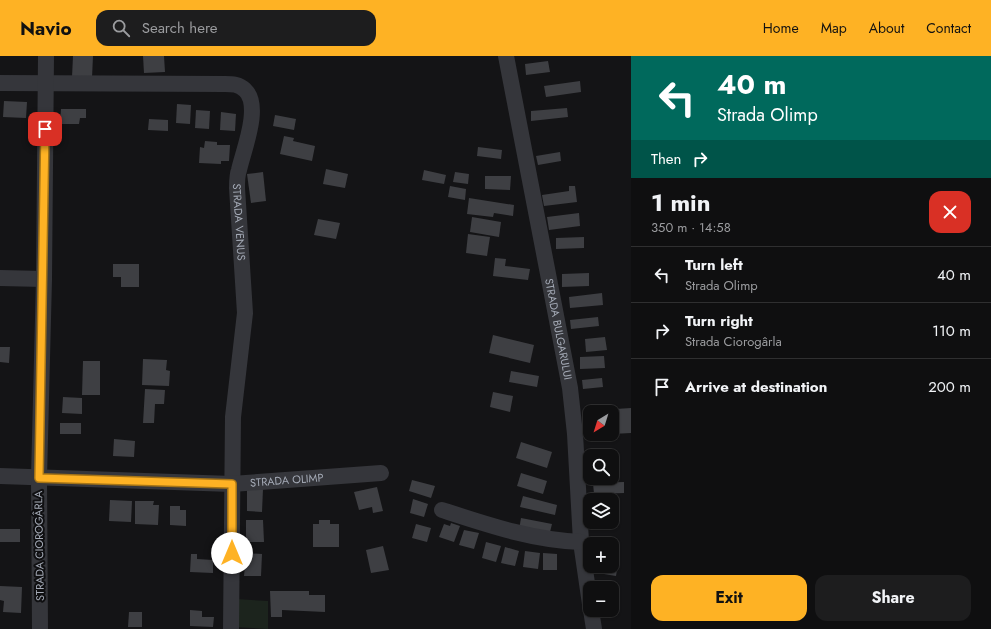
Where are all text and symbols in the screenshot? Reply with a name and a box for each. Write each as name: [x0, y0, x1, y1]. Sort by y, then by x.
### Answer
search box: [96, 10, 376, 46]
text: Navio: [20, 15, 72, 42]
icon: search: [110, 17, 132, 39]
text: Search here: [142, 17, 218, 39]
text: Home: [763, 18, 799, 38]
text: Map: [821, 18, 847, 38]
text: About: [869, 18, 904, 38]
text: Contact: [926, 18, 971, 38]
text: 40 m: [717, 64, 786, 105]
icon: left: [651, 72, 703, 124]
text: Strada Olimp: [717, 102, 818, 128]
pin: [28, 112, 62, 146]
icon: arrive: [34, 118, 56, 140]
text: Then: [651, 148, 681, 170]
icon: right: [689, 148, 711, 170]
street label: STRADA VENUS: [229, 184, 250, 261]
text: 1 min: [651, 185, 711, 220]
button: close: [929, 191, 971, 233]
text: 350 m · 14:58: [651, 218, 731, 237]
text: Turn left: [685, 254, 743, 276]
icon: left: [651, 264, 673, 286]
text: 40 m: [937, 264, 971, 286]
text: Strada Olimp: [685, 276, 758, 295]
street label: STRADA BULGARULUI: [541, 277, 576, 381]
text: Turn right: [685, 310, 753, 332]
icon: right: [651, 320, 673, 342]
text: 110 m: [932, 320, 971, 342]
text: Strada Ciorogârla: [685, 332, 782, 351]
icon: arrive: [651, 376, 673, 398]
text: Arrive at destination: [685, 376, 827, 398]
text: 200 m: [928, 376, 971, 398]
north arrow: [583, 405, 619, 441]
map controls: [583, 405, 619, 617]
button: search: [583, 449, 619, 485]
street label: STRADA OLIMP: [249, 469, 324, 491]
street label: STRADA CIOROGÂRLA: [30, 490, 48, 601]
button: layers: [583, 493, 619, 529]
position arrow: [211, 532, 253, 574]
button: +: [583, 537, 619, 573]
button: Exit: [651, 575, 807, 621]
button: Share: [815, 575, 971, 621]
button: −: [583, 581, 619, 617]

